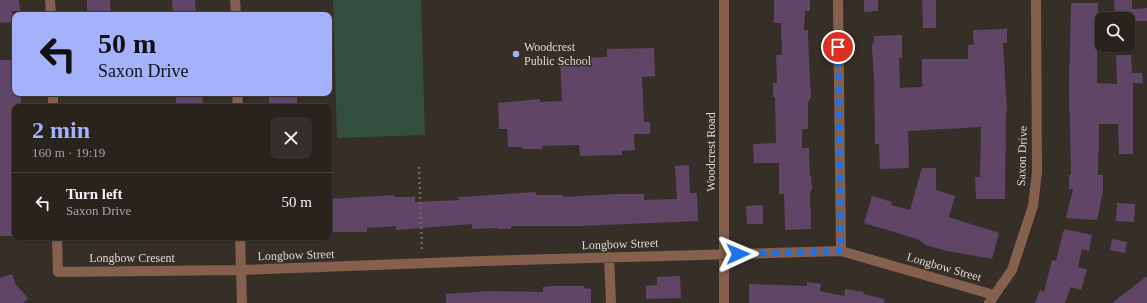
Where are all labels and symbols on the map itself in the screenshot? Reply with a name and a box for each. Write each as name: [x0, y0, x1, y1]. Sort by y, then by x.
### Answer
pin: [821, 30, 855, 64]
place label: Woodcrest Public School: [524, 40, 592, 68]
marker: Woodcrest Public School: [511, 49, 521, 59]
street label: Woodcrest Road: [704, 112, 718, 192]
street label: Saxon Drive: [1014, 126, 1030, 186]
position arrow: [717, 233, 759, 275]
street label: Longbow Street: [581, 236, 659, 252]
street label: Longbow Street: [257, 247, 335, 263]
street label: Longbow Street: [905, 250, 984, 285]
street label: Longbow Cresent: [89, 251, 175, 265]

